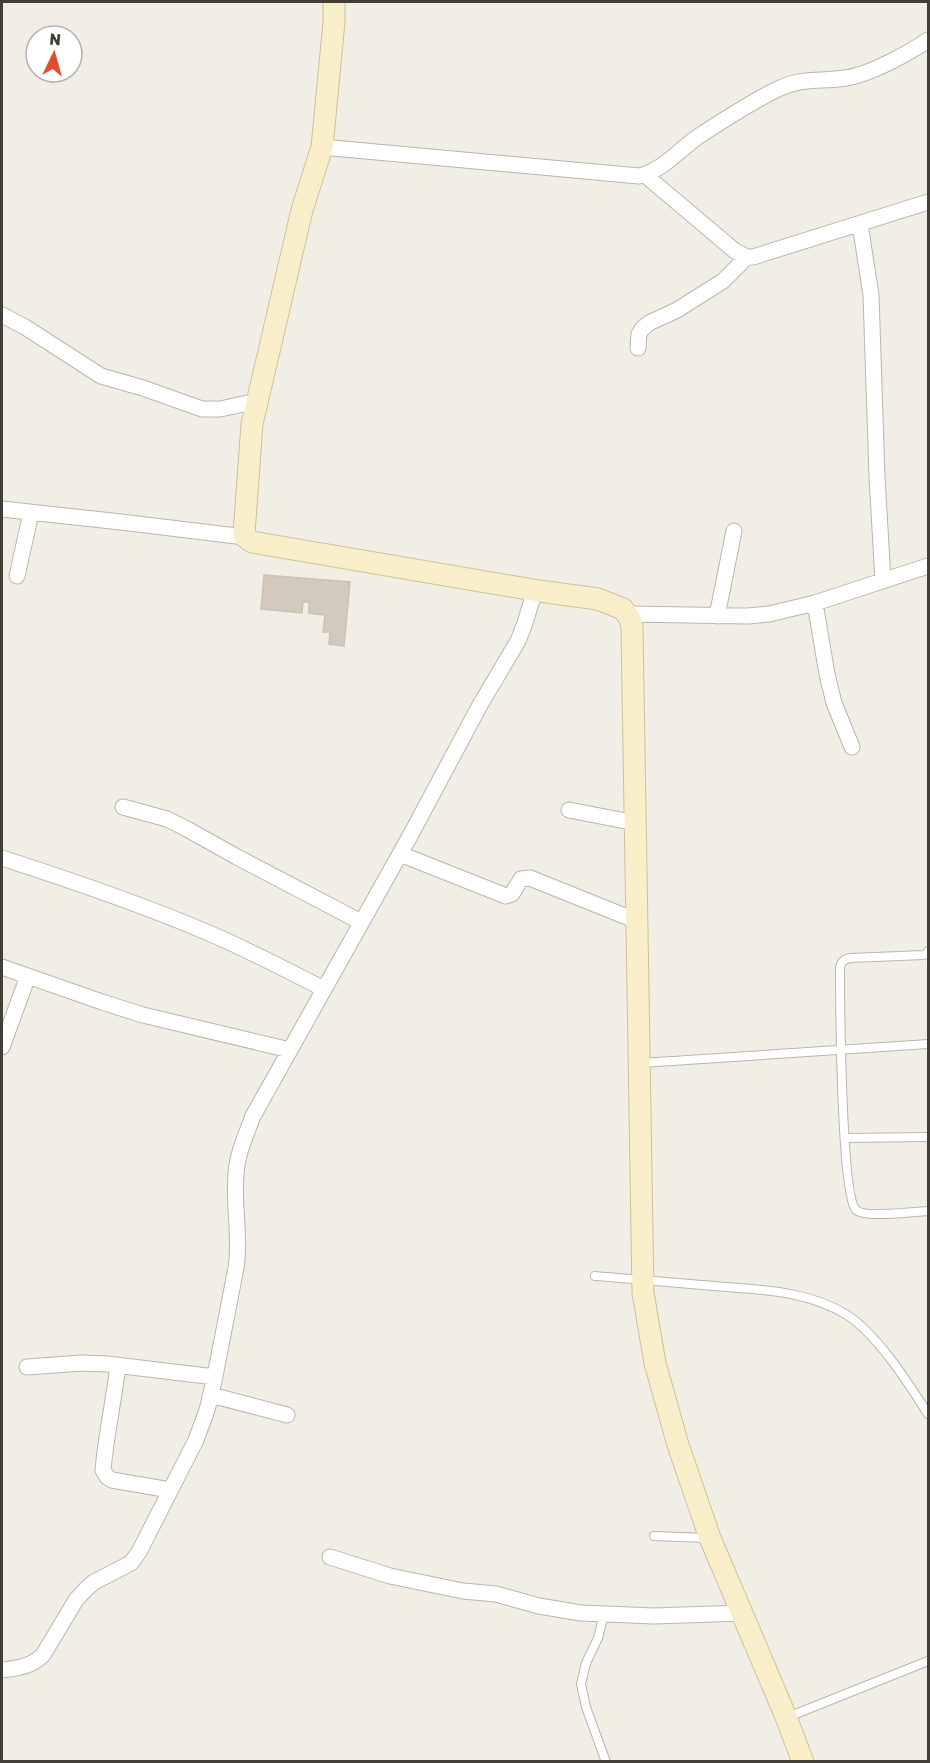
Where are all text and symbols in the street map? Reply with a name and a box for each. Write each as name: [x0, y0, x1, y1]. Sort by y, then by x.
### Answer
north arrow: [24, 24, 84, 84]
text: N: [49, 30, 62, 50]

